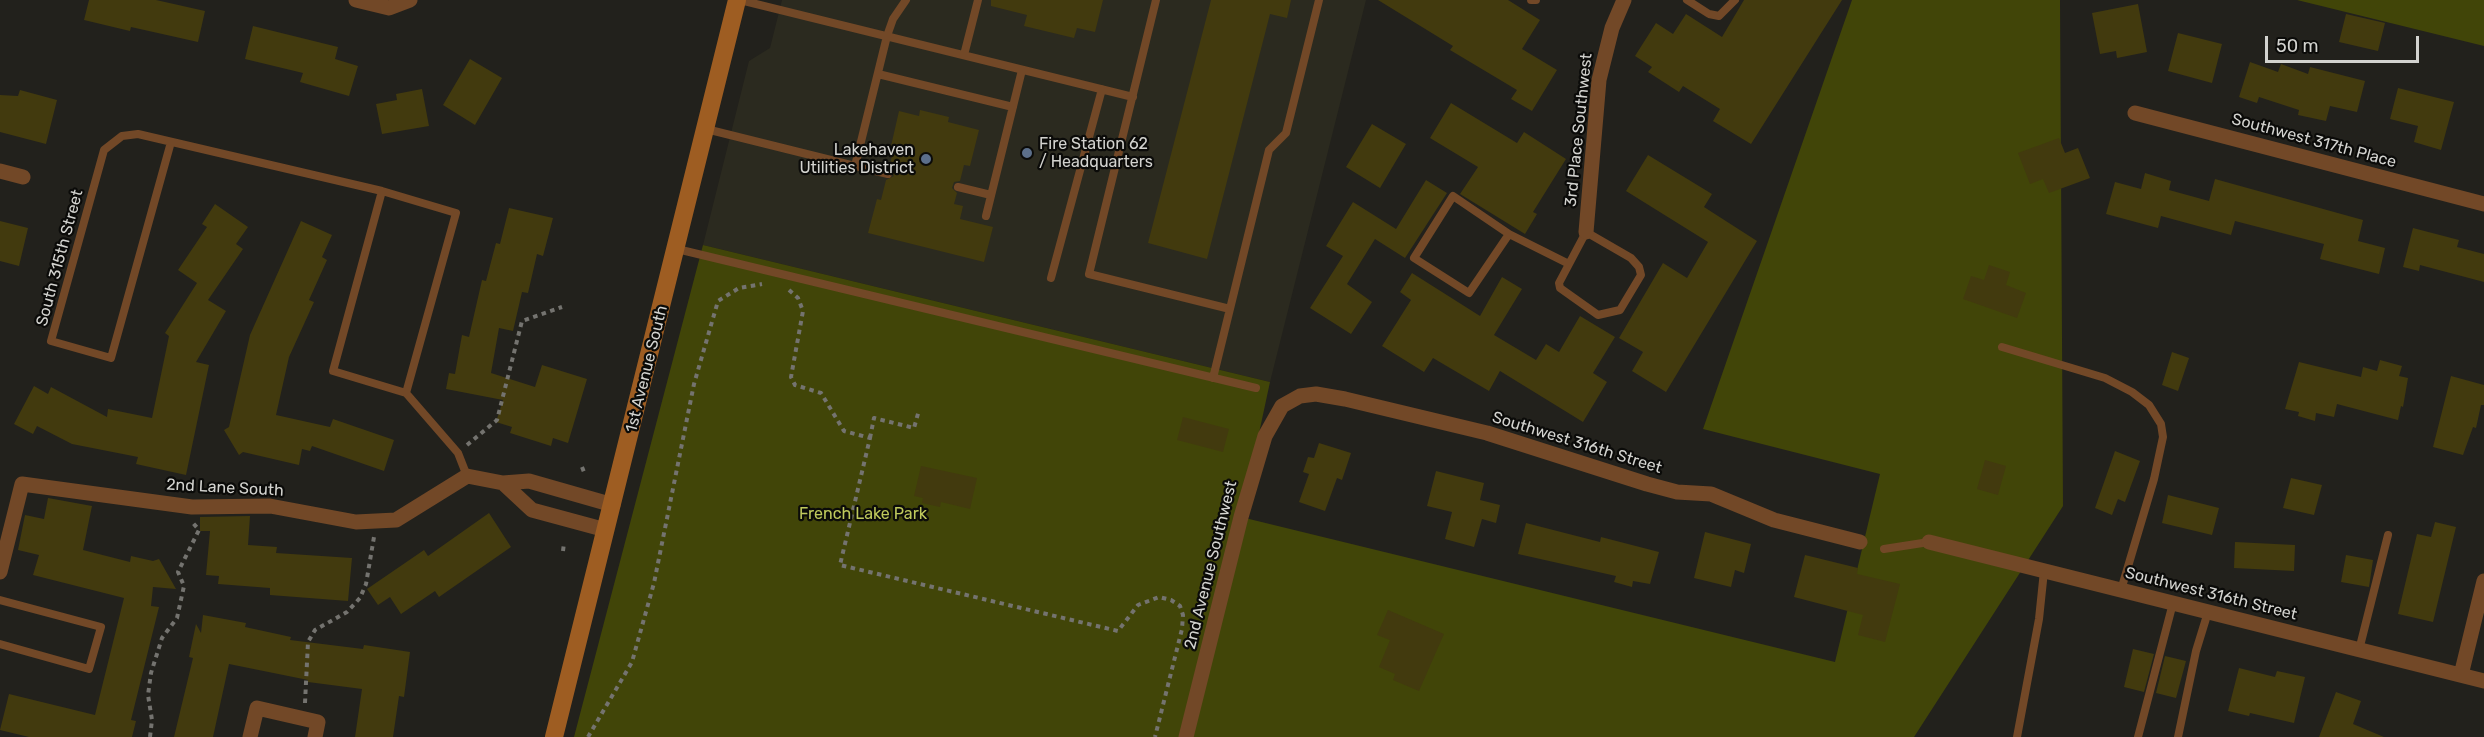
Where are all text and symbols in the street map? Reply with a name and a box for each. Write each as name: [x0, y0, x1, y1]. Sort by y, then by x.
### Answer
scale bar: [2268, 24, 2422, 62]
text: 50 m: [2276, 35, 2319, 57]
street label: 3rd Place Southwest: [1561, 52, 1597, 208]
street label: Southwest 317th Place: [2230, 110, 2398, 172]
place label: Fire Station 62 / Headquarters: [1039, 134, 1153, 172]
place label: Lakehaven Utilities District: [799, 140, 914, 178]
marker: Fire Station 62 / Headquarters: [1020, 146, 1034, 160]
marker: Lakehaven Utilities District: [919, 152, 933, 166]
street label: South 315th Street: [33, 188, 87, 328]
street label: 1st Avenue South: [622, 304, 672, 434]
street label: Southwest 316th Street: [1490, 408, 1664, 478]
street label: 2nd Lane South: [166, 475, 284, 501]
street label: 2nd Avenue Southwest: [1181, 479, 1241, 651]
park label: French Lake Park: [799, 504, 927, 524]
street label: Southwest 316th Street: [2123, 563, 2299, 625]

